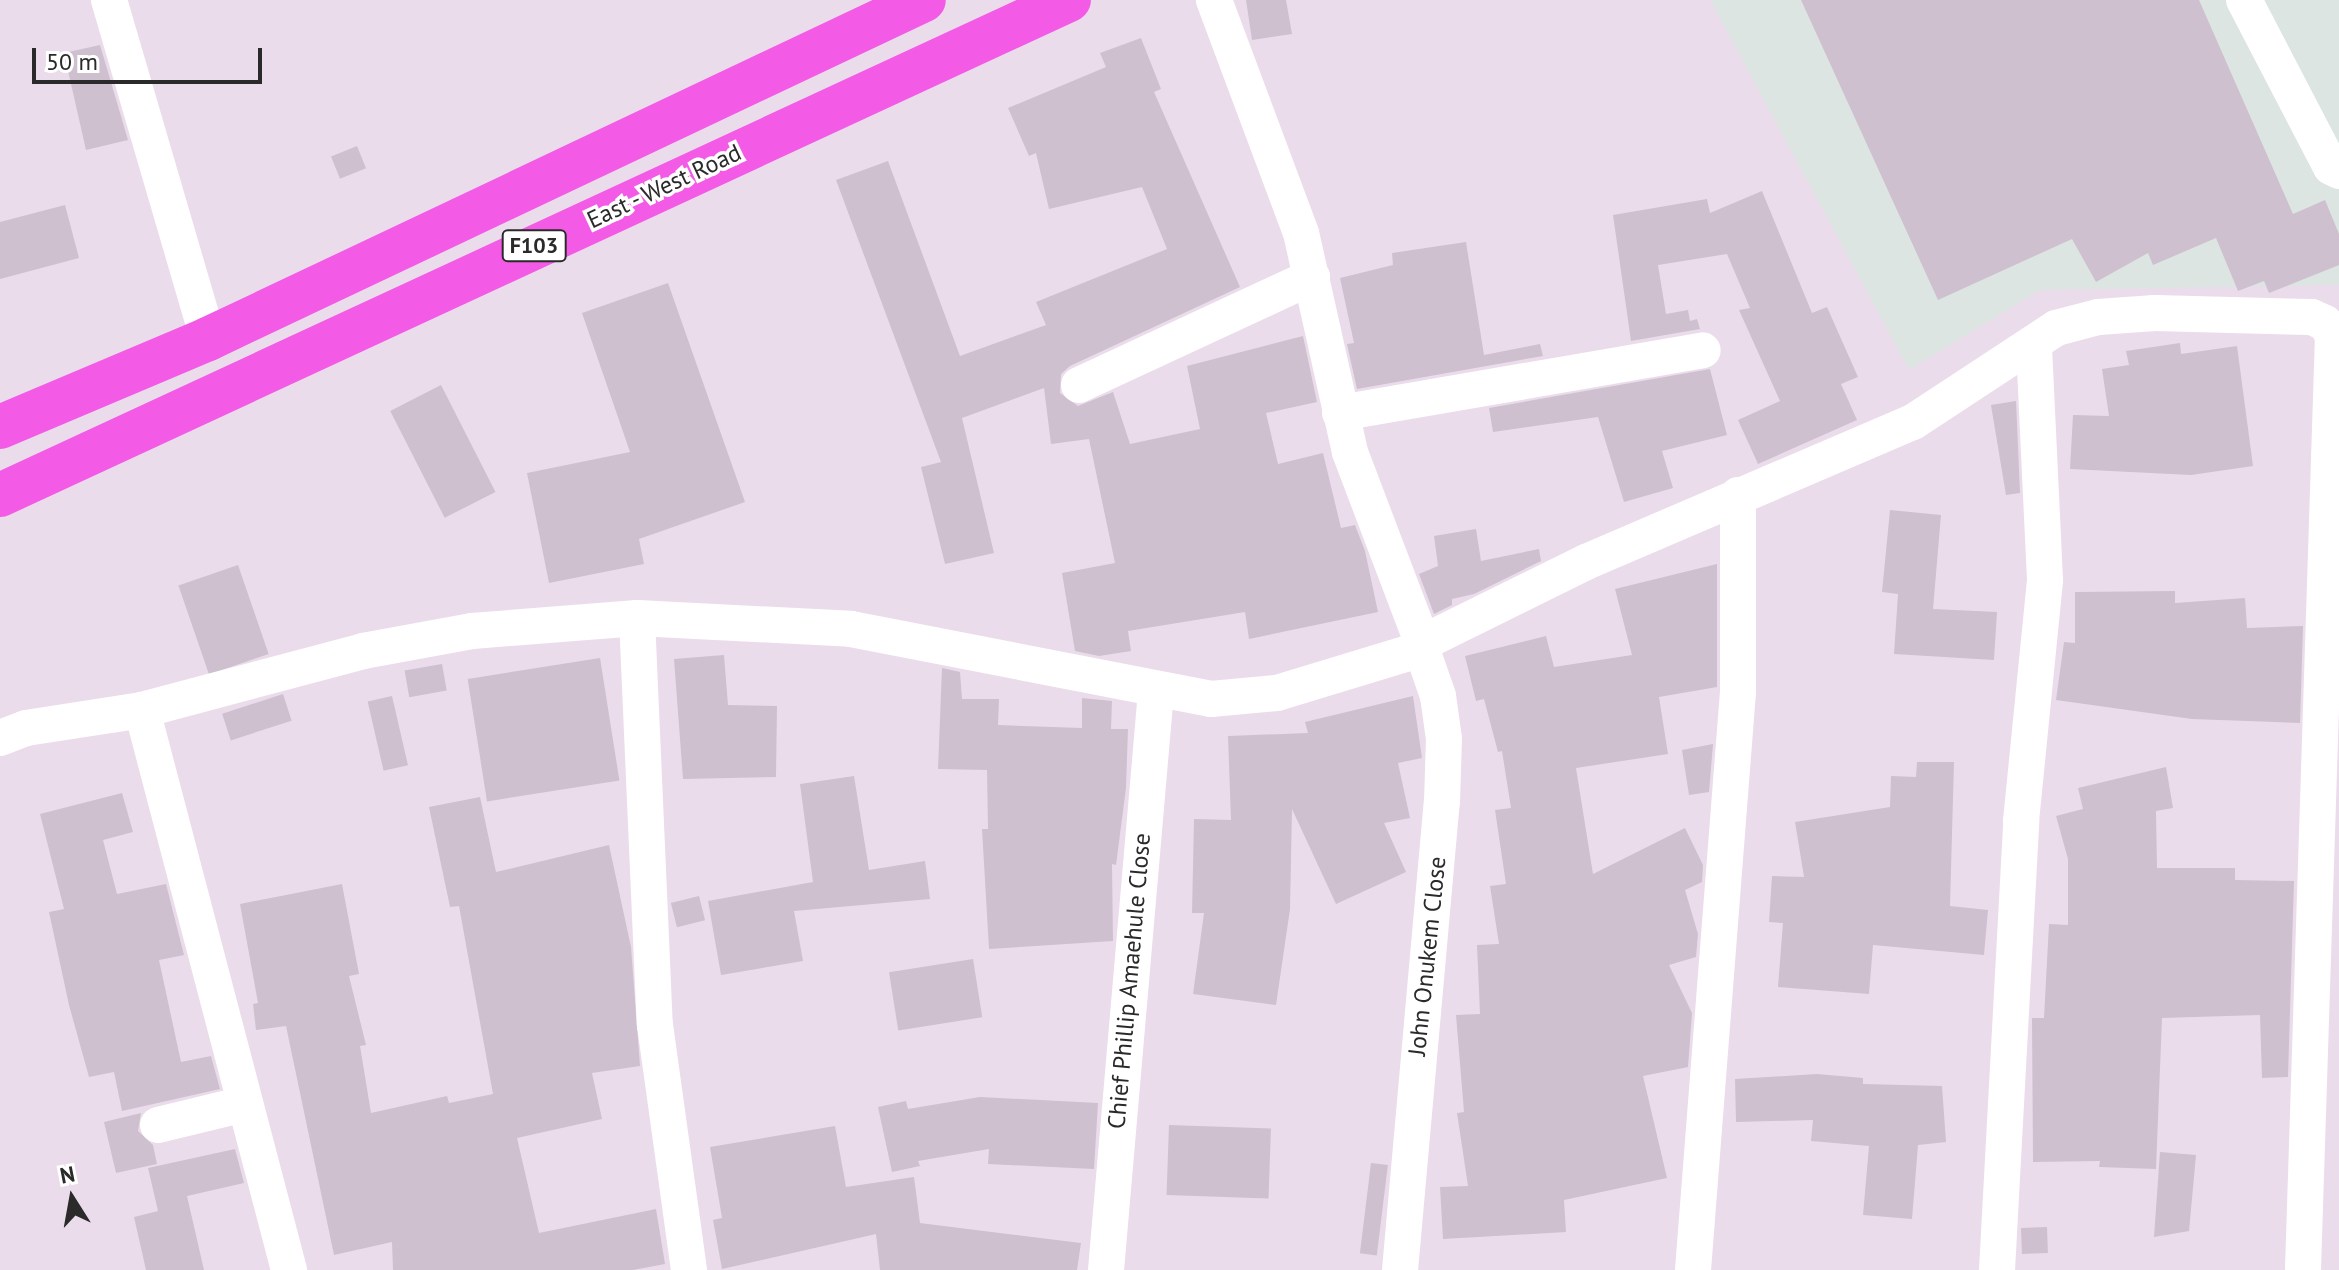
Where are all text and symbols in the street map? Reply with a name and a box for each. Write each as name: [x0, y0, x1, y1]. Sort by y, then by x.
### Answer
scale bar: [36, 32, 266, 82]
text: 50 m: [46, 46, 98, 77]
street label: East - West Road: [580, 137, 748, 235]
road number: F103: [500, 228, 568, 264]
street label: Chief Phillip Amaehule Close: [1102, 832, 1156, 1130]
street label: John Onukem Close: [1402, 855, 1452, 1057]
north arrow: [32, 1158, 112, 1238]
text: N: [58, 1159, 77, 1190]

